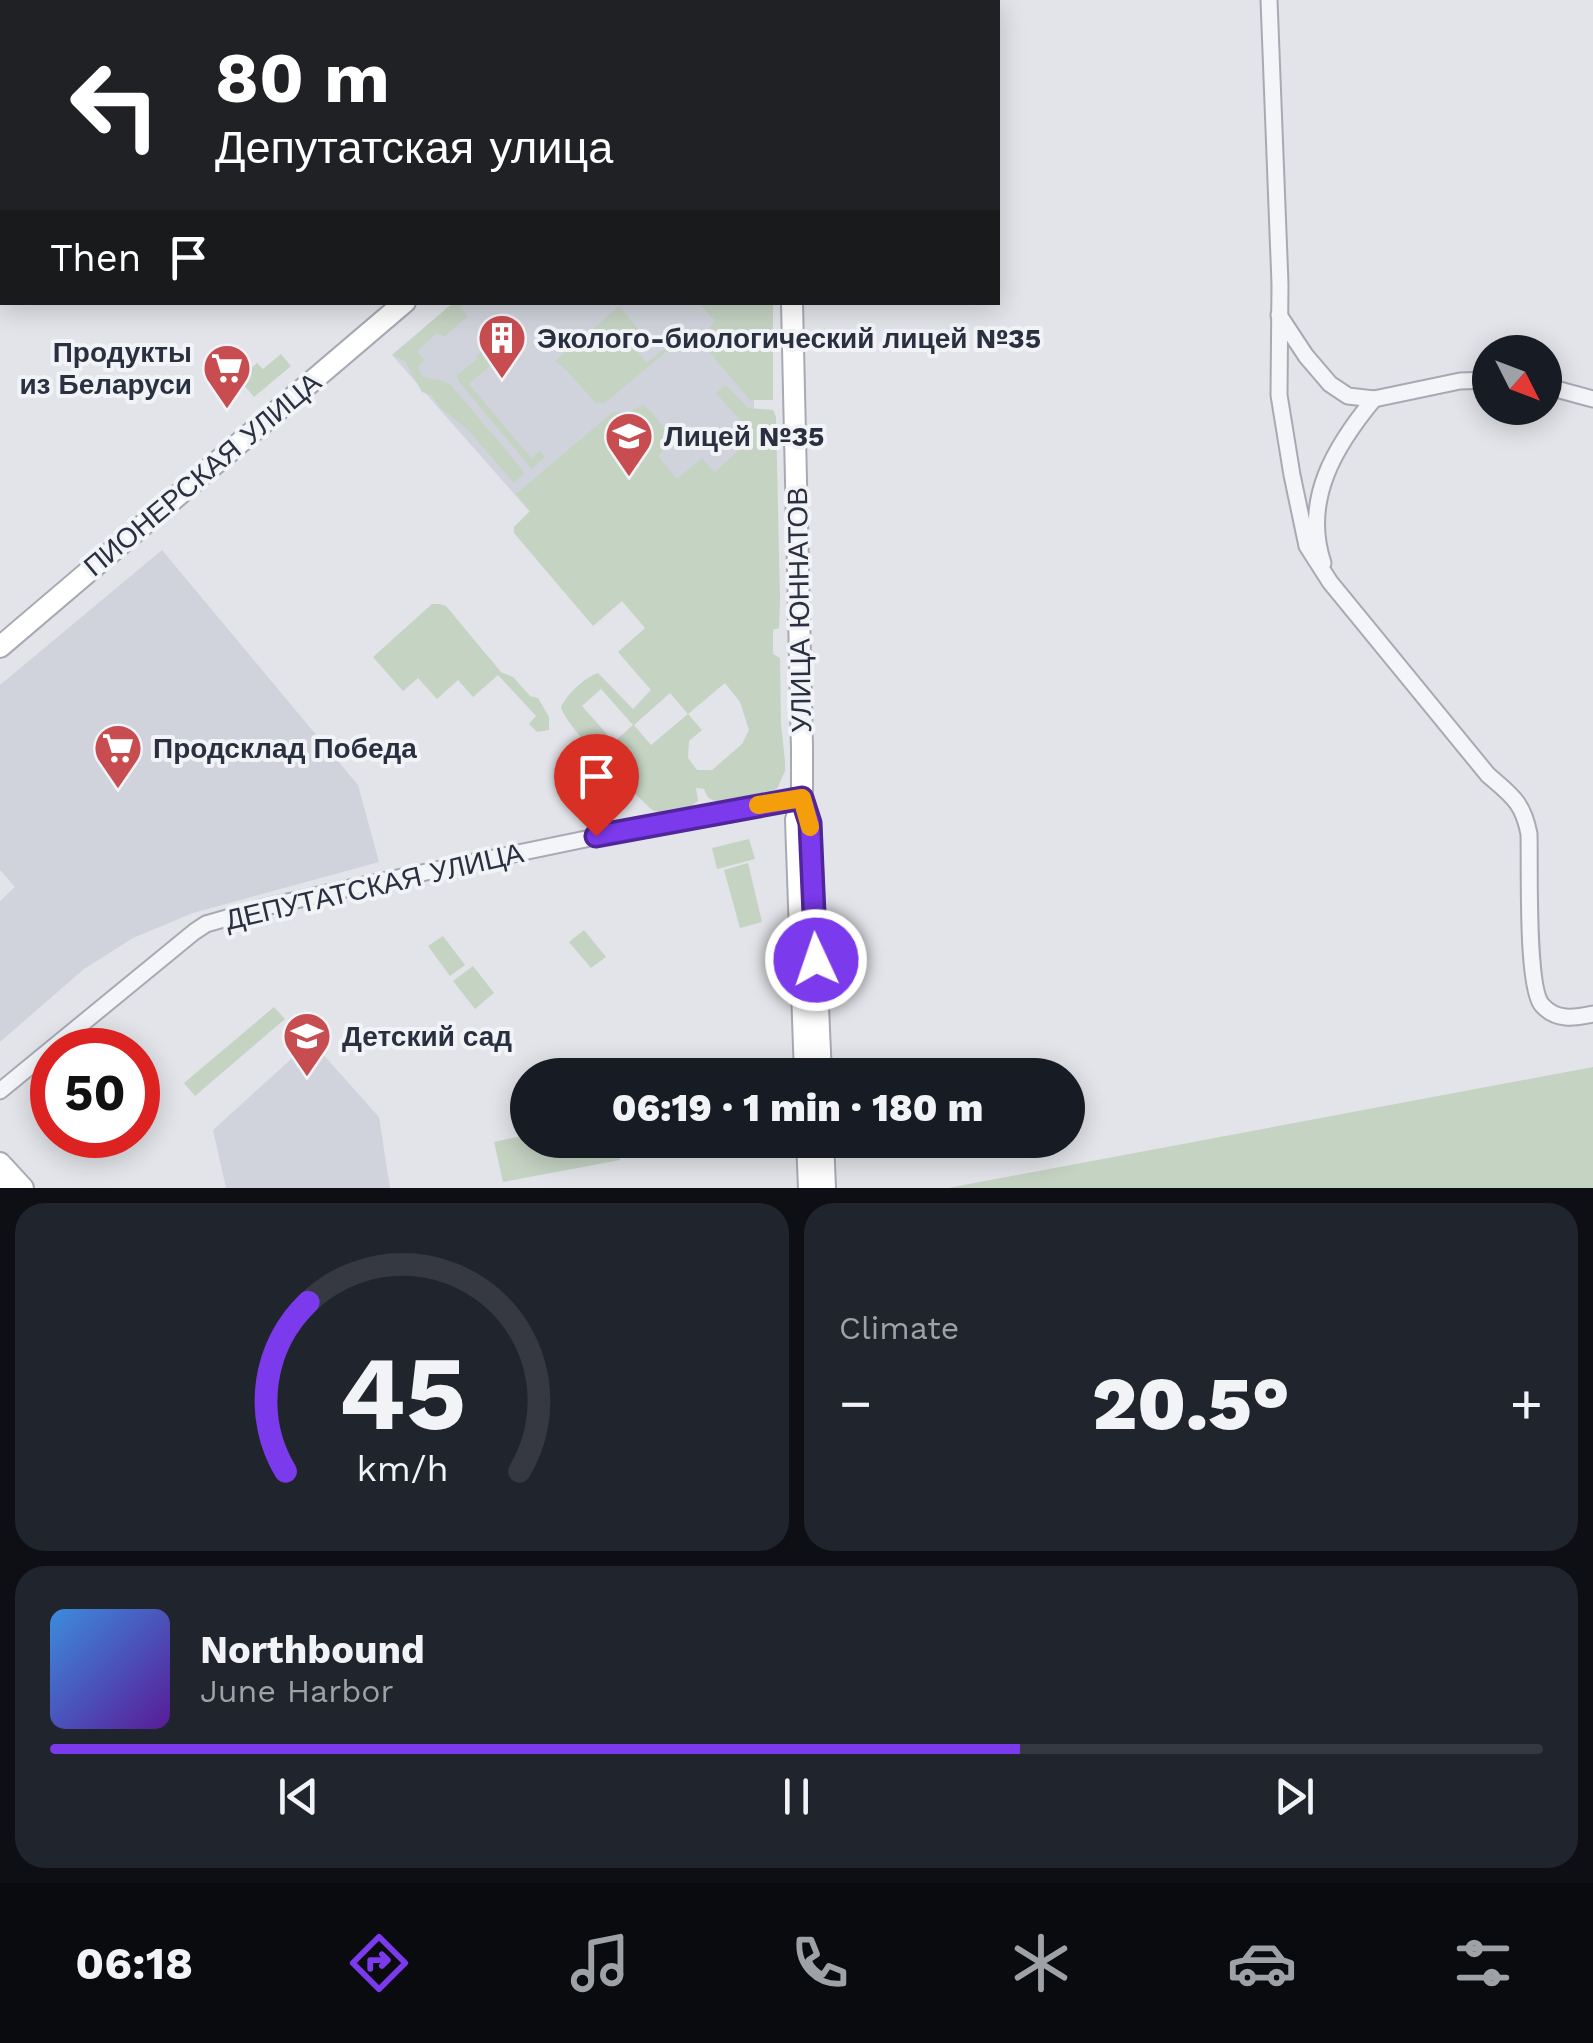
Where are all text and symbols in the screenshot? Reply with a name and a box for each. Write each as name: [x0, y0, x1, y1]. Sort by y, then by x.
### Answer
text: 80 m: [215, 37, 390, 119]
icon: left: [50, 40, 180, 170]
text: Депутатская улица: [215, 121, 613, 174]
icon: arrive: [161, 230, 216, 285]
text: Then: [50, 236, 141, 280]
building icon: Эколого-биологический лицей №35: [476, 312, 528, 380]
place label: Эколого-биологический лицей №35: [537, 322, 1041, 355]
north arrow: [1472, 335, 1562, 425]
map controls: [1472, 335, 1562, 425]
place label: Продукты из Беларуси: [19, 336, 192, 401]
supermarket icon: Продукты из Беларуси: [201, 342, 253, 410]
street label: ПИОНЕРСКАЯ УЛИЦА: [77, 365, 328, 583]
school or university icon: Лицей №35: [603, 410, 655, 478]
place label: Лицей №35: [664, 420, 824, 453]
street label: УЛИЦА ЮННАТОВ: [781, 487, 818, 733]
supermarket icon: Продсклад Победа: [92, 722, 144, 790]
place label: Продсклад Победа: [153, 732, 417, 765]
pin: [554, 734, 639, 837]
icon: arrive: [569, 749, 624, 804]
street label: ДЕПУТАТСКАЯ УЛИЦА: [222, 836, 527, 937]
position arrow: [764, 908, 868, 1012]
school or university icon: Детский сад: [281, 1010, 333, 1078]
place label: Детский сад: [342, 1020, 512, 1053]
speed limit sign: 50: [30, 1028, 160, 1158]
text: 06:19 · 1 min · 180 m: [612, 1086, 983, 1130]
text: Climate: [839, 1309, 959, 1347]
text: 45: [338, 1332, 466, 1454]
text: 20.5°: [1092, 1359, 1290, 1447]
text: −: [839, 1371, 872, 1435]
text: +: [1510, 1371, 1543, 1435]
text: km/h: [356, 1448, 448, 1490]
text: Northbound: [200, 1628, 425, 1672]
text: June Harbor: [200, 1672, 394, 1710]
icon: previous: [271, 1769, 326, 1824]
icon: pause: [769, 1769, 824, 1824]
icon: next: [1267, 1769, 1322, 1824]
icon: directions: [344, 1928, 414, 1998]
icon: music: [565, 1928, 635, 1998]
icon: phone: [785, 1928, 855, 1998]
icon: climate: [1006, 1928, 1076, 1998]
icon: car: [1227, 1928, 1297, 1998]
icon: filters: [1448, 1928, 1518, 1998]
text: 06:18: [75, 1937, 193, 1990]

